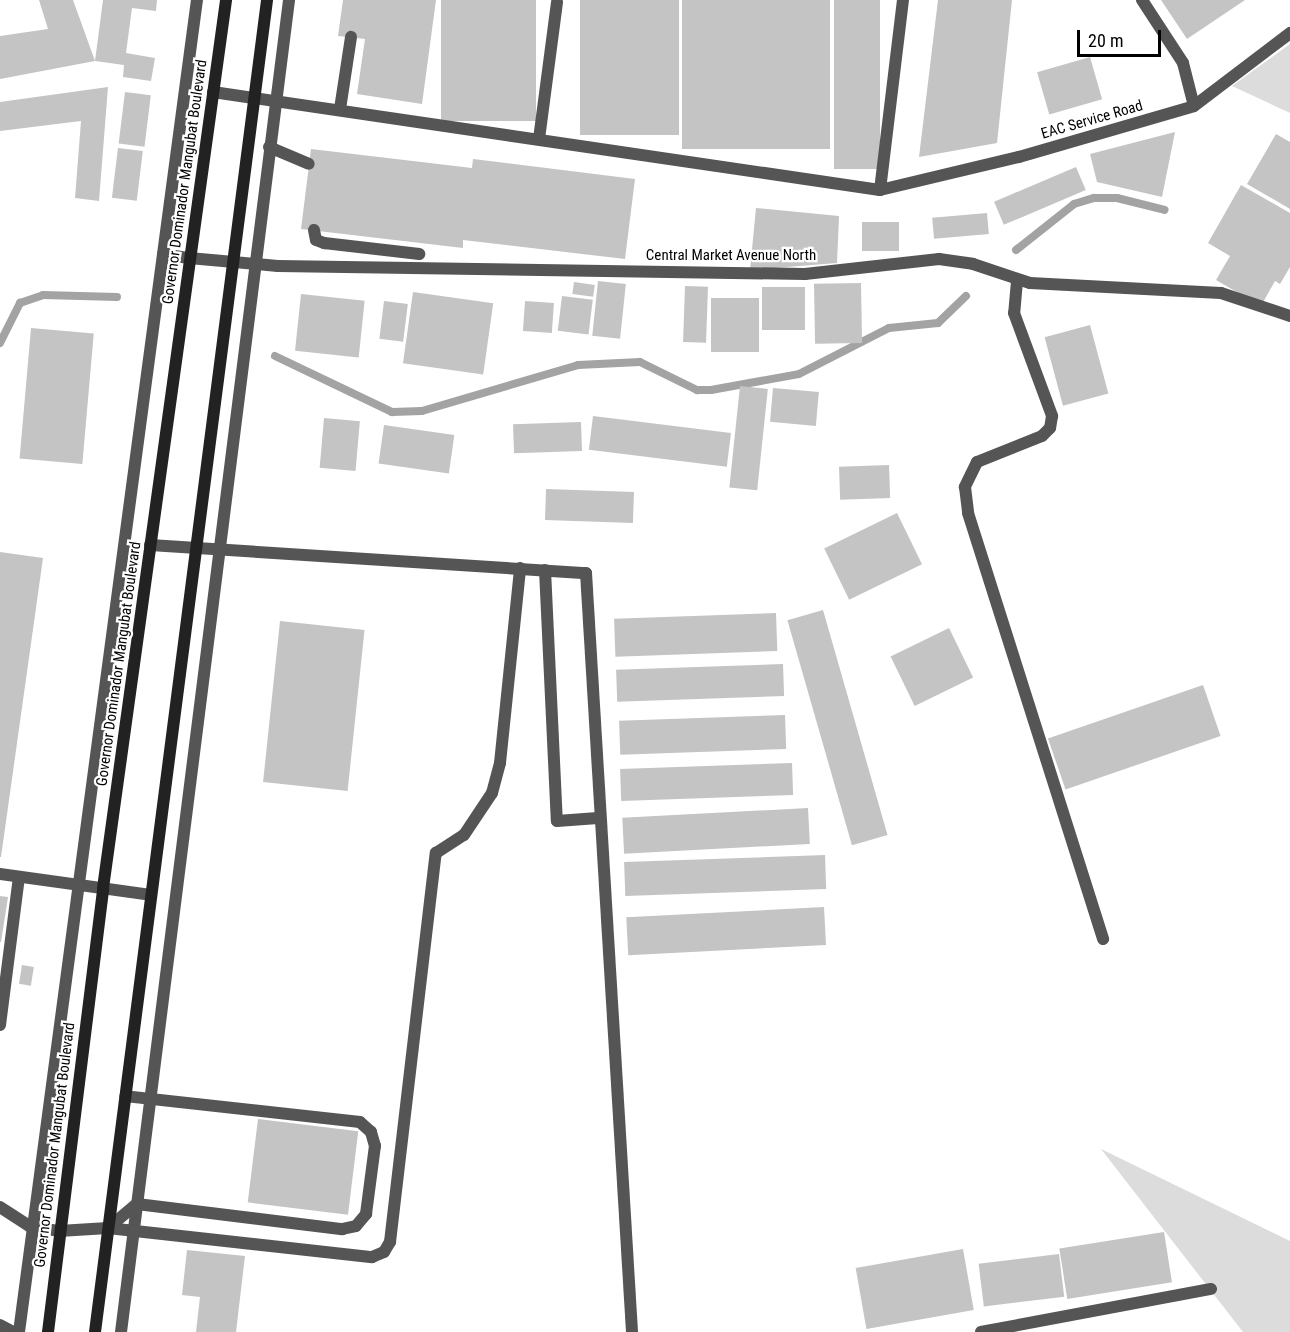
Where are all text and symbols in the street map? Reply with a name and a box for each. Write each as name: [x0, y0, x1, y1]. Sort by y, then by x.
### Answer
scale bar: [1080, 18, 1164, 56]
text: 20 m: [1088, 30, 1123, 51]
street label: Governor Dominador Mangubat Boulevard: [159, 59, 211, 305]
street label: EAC Service Road: [1039, 97, 1145, 143]
street label: Central Market Avenue North: [646, 247, 816, 265]
street label: Governor Dominador Mangubat Boulevard: [93, 541, 145, 787]
street label: Governor Dominador Mangubat Boulevard: [31, 1021, 79, 1269]

